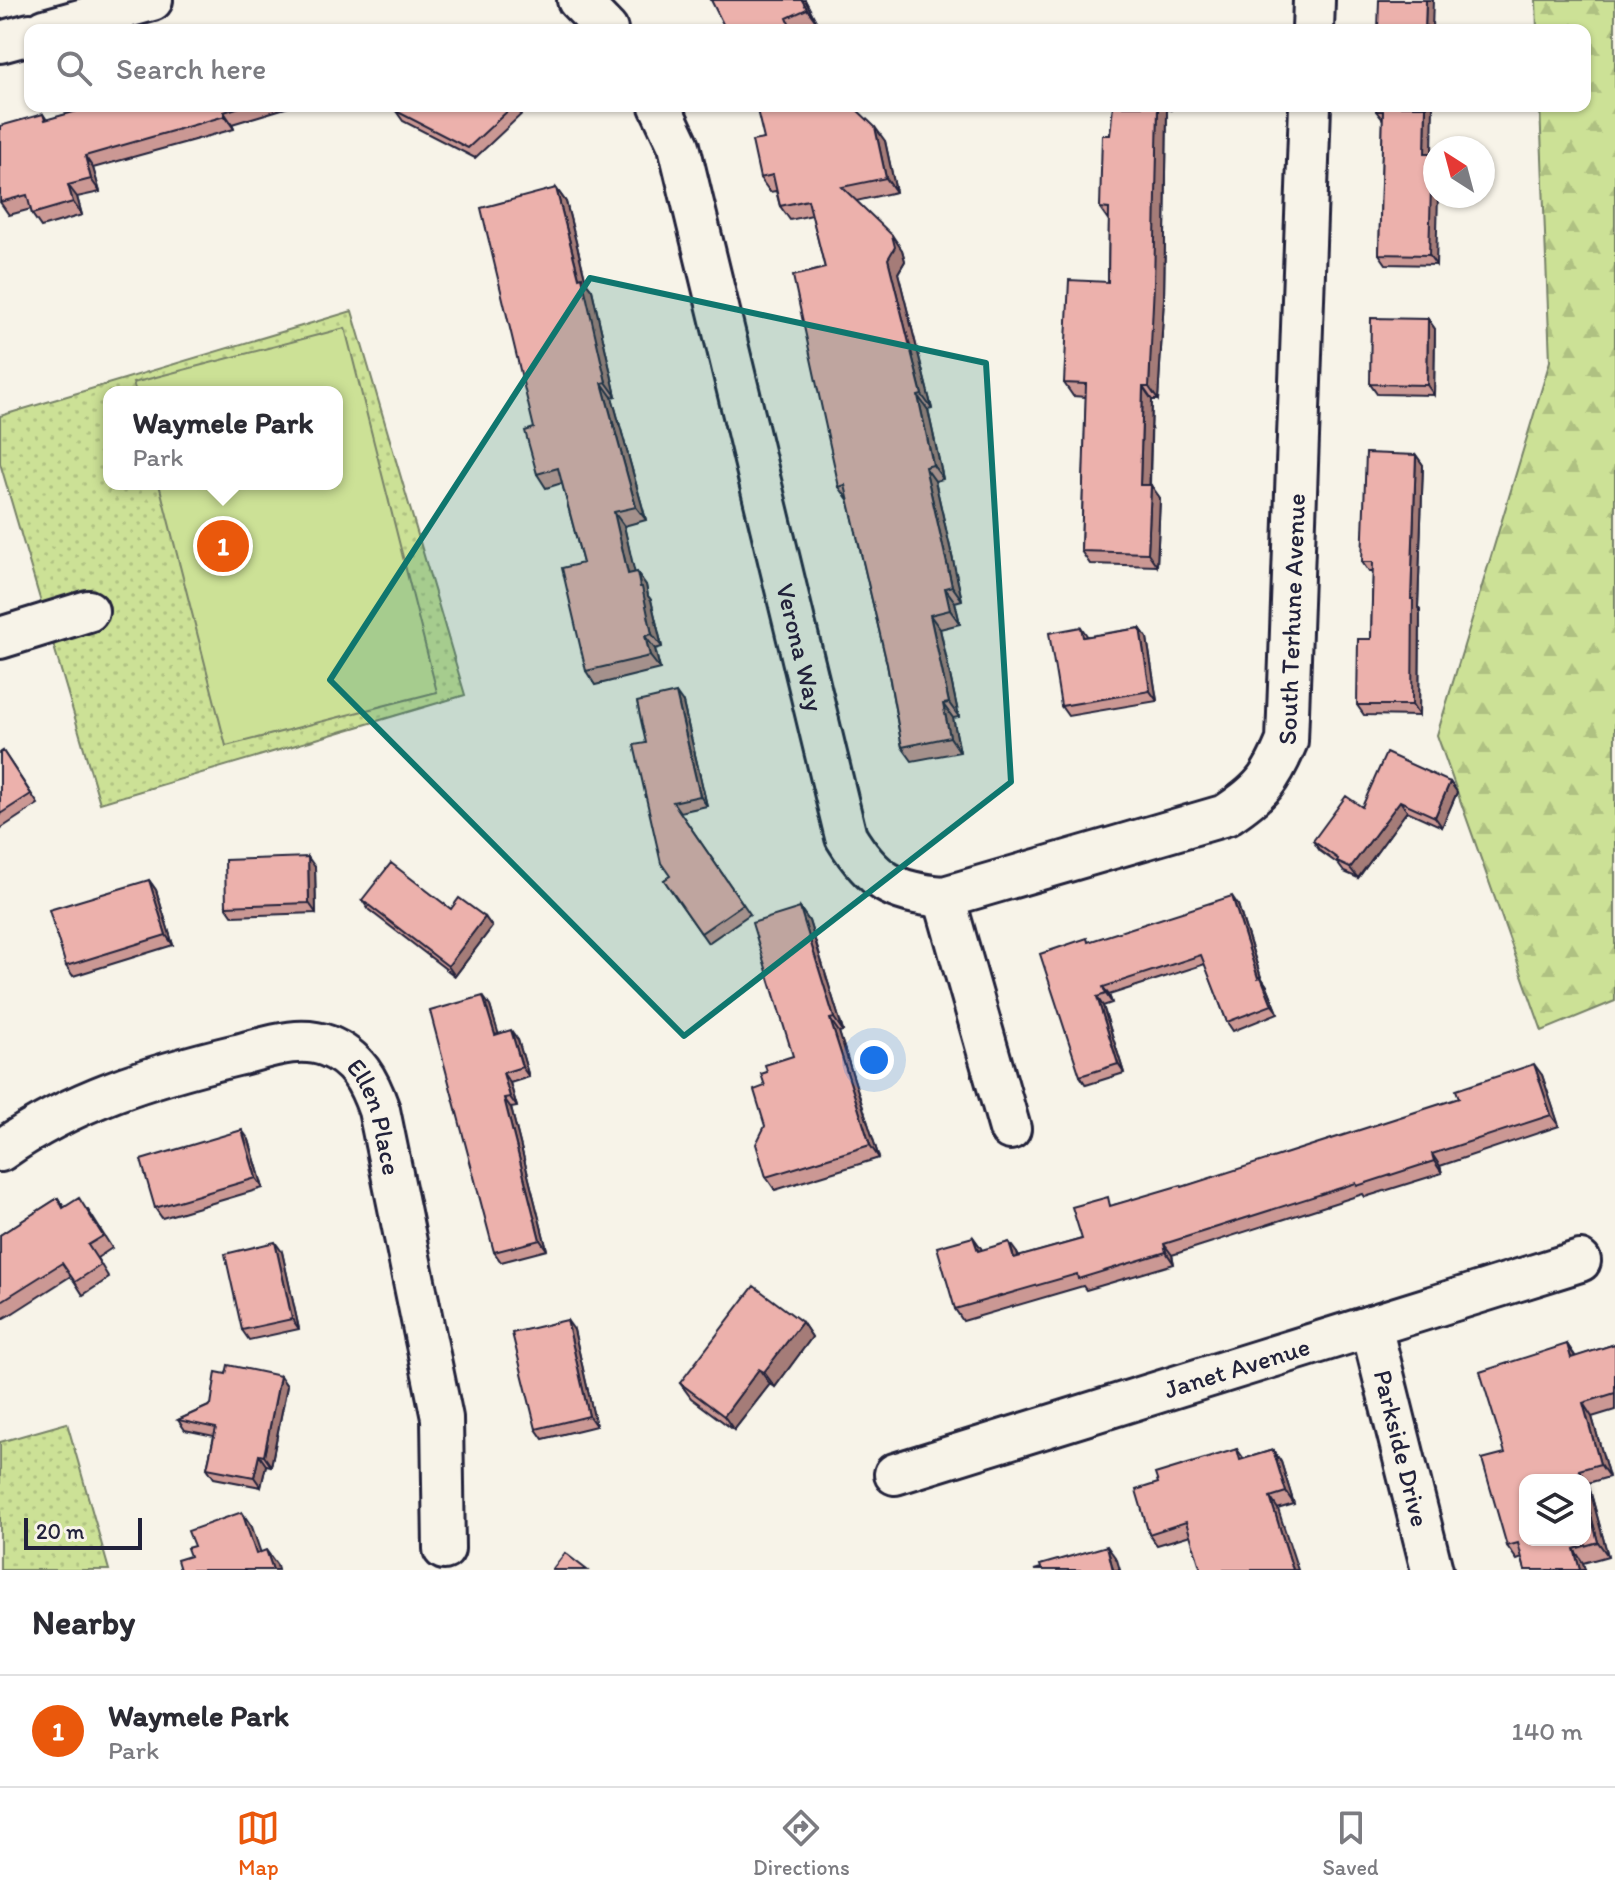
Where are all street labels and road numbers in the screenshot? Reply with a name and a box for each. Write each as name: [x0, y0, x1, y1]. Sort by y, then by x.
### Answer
street label: South Terhune Avenue: [1271, 493, 1312, 746]
street label: Verona Way: [769, 580, 831, 715]
street label: Ellen Place: [340, 1051, 408, 1178]
street label: Janet Avenue: [1160, 1330, 1314, 1405]
street label: Parkside Drive: [1367, 1367, 1437, 1530]

